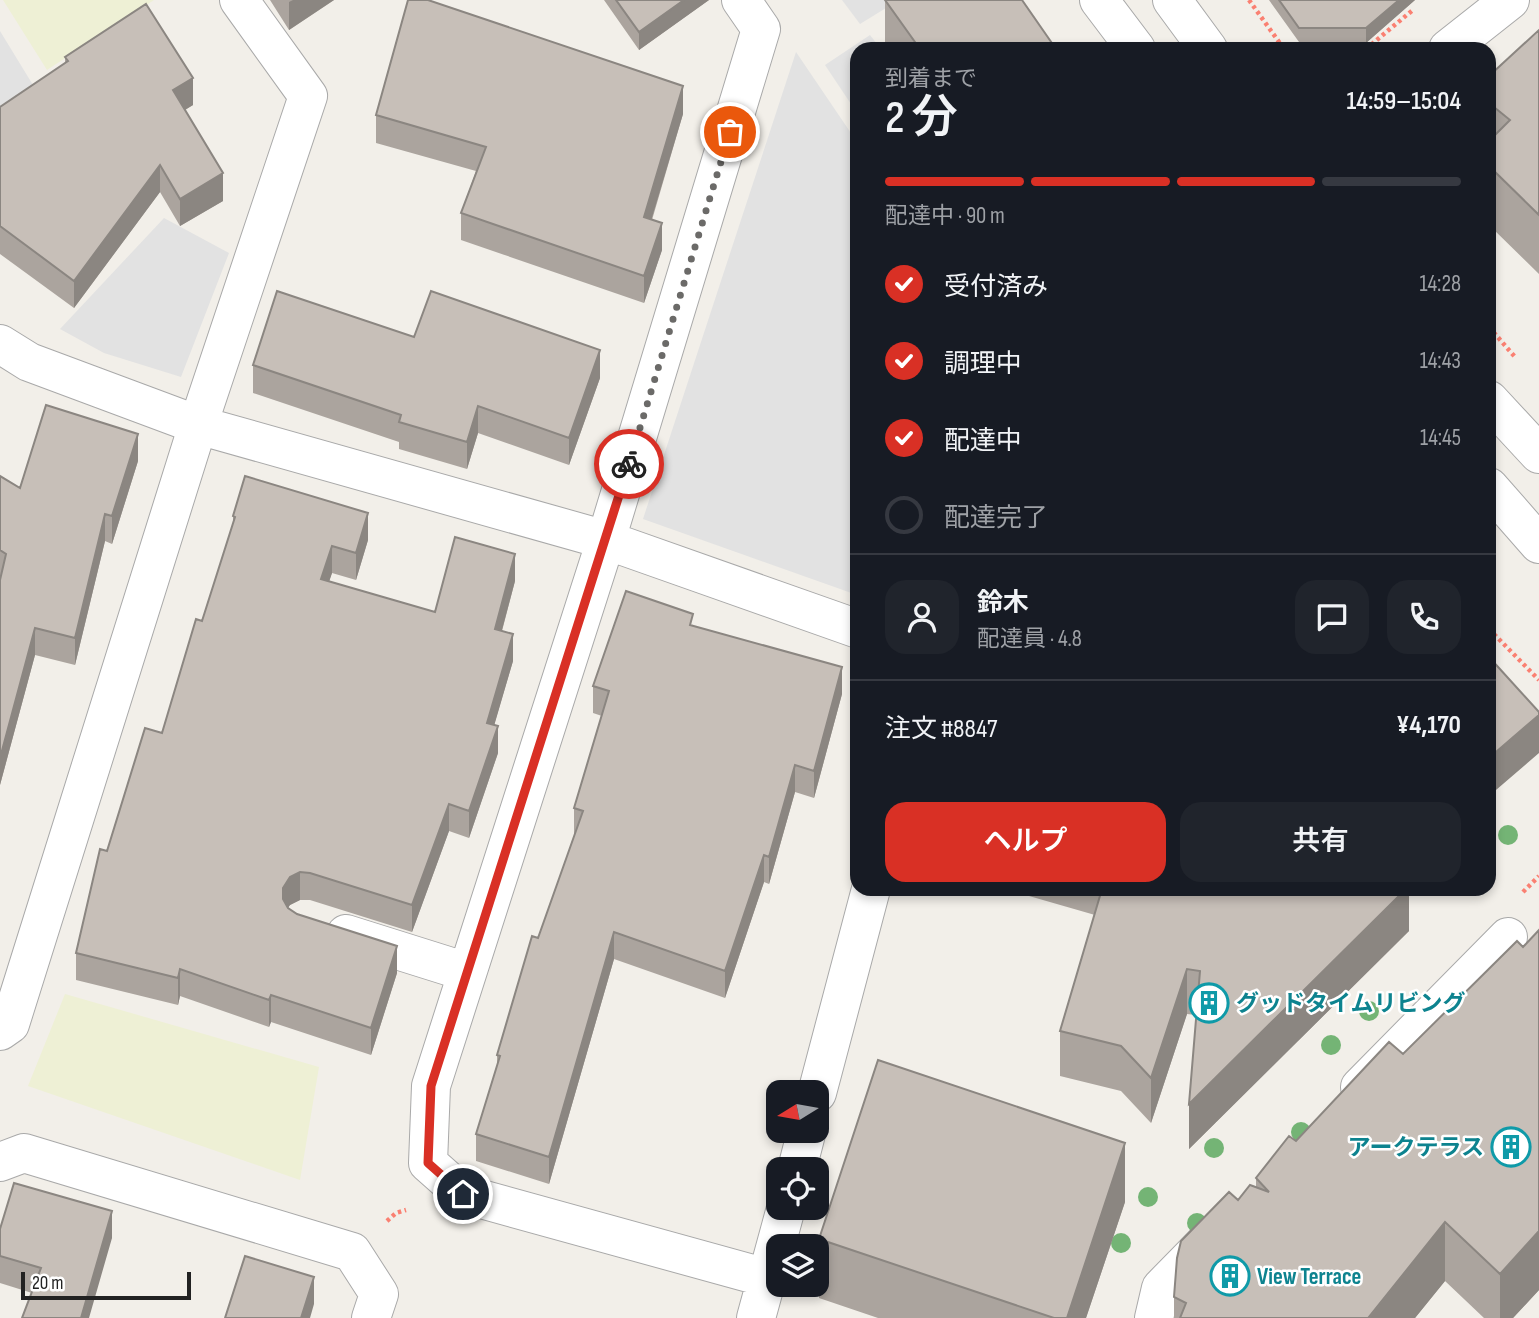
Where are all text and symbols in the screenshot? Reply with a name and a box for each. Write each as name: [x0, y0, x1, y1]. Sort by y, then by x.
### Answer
text: 到着まで: [885, 65, 977, 93]
text: 14:59–15:04: [1346, 86, 1461, 117]
text: 2 分: [885, 91, 958, 146]
pin: [700, 102, 760, 162]
icon: bag: [711, 113, 749, 151]
text: 配達中 · 90 m: [885, 202, 1005, 230]
icon: check: [885, 265, 923, 303]
text: 14:28: [1419, 270, 1461, 298]
text: 受付済み: [944, 272, 1048, 303]
icon: check: [885, 342, 923, 380]
text: 14:43: [1420, 347, 1461, 375]
text: 調理中: [944, 349, 1022, 380]
icon: check: [885, 419, 923, 457]
text: 14:45: [1420, 424, 1461, 452]
text: 配達中: [944, 426, 1022, 457]
courier: [594, 429, 664, 499]
icon: bike: [610, 445, 648, 483]
text: 配達完了: [944, 503, 1048, 534]
button: person: [885, 580, 959, 654]
button: chat: [1295, 580, 1369, 654]
button: phone: [1387, 580, 1461, 654]
text: 鈴木: [977, 588, 1029, 619]
text: 配達員 · 4.8: [977, 625, 1082, 653]
text: ¥4,170: [1396, 710, 1461, 741]
text: 注文 #8847: [885, 714, 997, 745]
button: ヘルプ: [885, 802, 1166, 882]
button: 共有: [1180, 802, 1461, 882]
building icon: グッドタイムリビング: [1188, 982, 1230, 1024]
place label: グッドタイムリビング: [1236, 990, 1466, 1018]
north arrow: [766, 1080, 830, 1143]
map controls: [766, 1080, 829, 1297]
building icon: アークテラス: [1490, 1126, 1532, 1168]
place label: アークテラス: [1348, 1134, 1484, 1162]
button: locate: [766, 1157, 829, 1220]
pin: [433, 1164, 493, 1224]
icon: home: [444, 1175, 482, 1213]
button: layers: [766, 1234, 829, 1297]
building icon: View Terrace: [1209, 1255, 1251, 1297]
place label: View Terrace: [1257, 1263, 1361, 1291]
scale bar: [21, 1269, 191, 1301]
text: 20 m: [32, 1272, 64, 1295]

